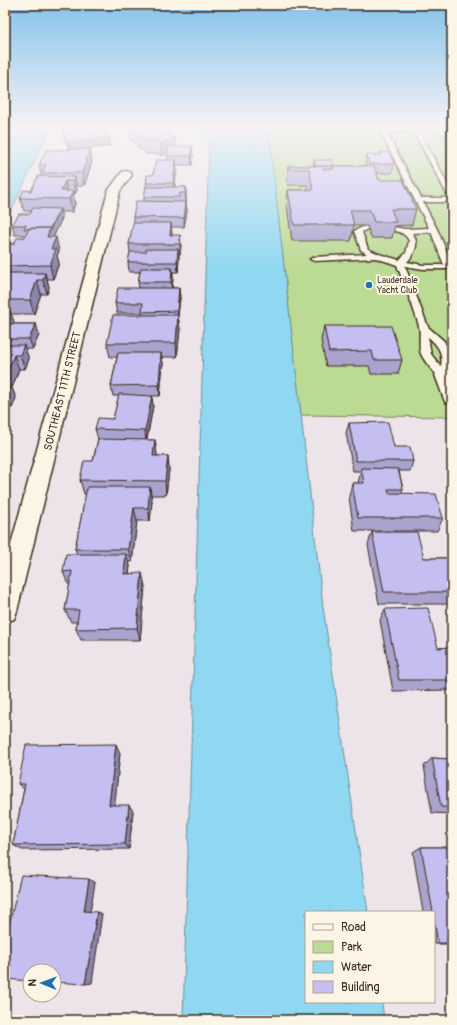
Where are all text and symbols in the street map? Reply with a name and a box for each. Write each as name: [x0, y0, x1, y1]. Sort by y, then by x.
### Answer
place label: Lauderdale Yacht Club: [376, 275, 418, 296]
marker: Lauderdale Yacht Club: [364, 280, 374, 290]
street label: SOUTHEAST 11TH STREET: [41, 330, 84, 452]
legend: [305, 911, 435, 1003]
text: Road: [341, 920, 366, 935]
text: Park: [341, 940, 362, 955]
text: Water: [341, 960, 372, 975]
north arrow: [22, 963, 62, 1003]
text: N: [26, 978, 39, 987]
text: Building: [341, 980, 380, 995]

